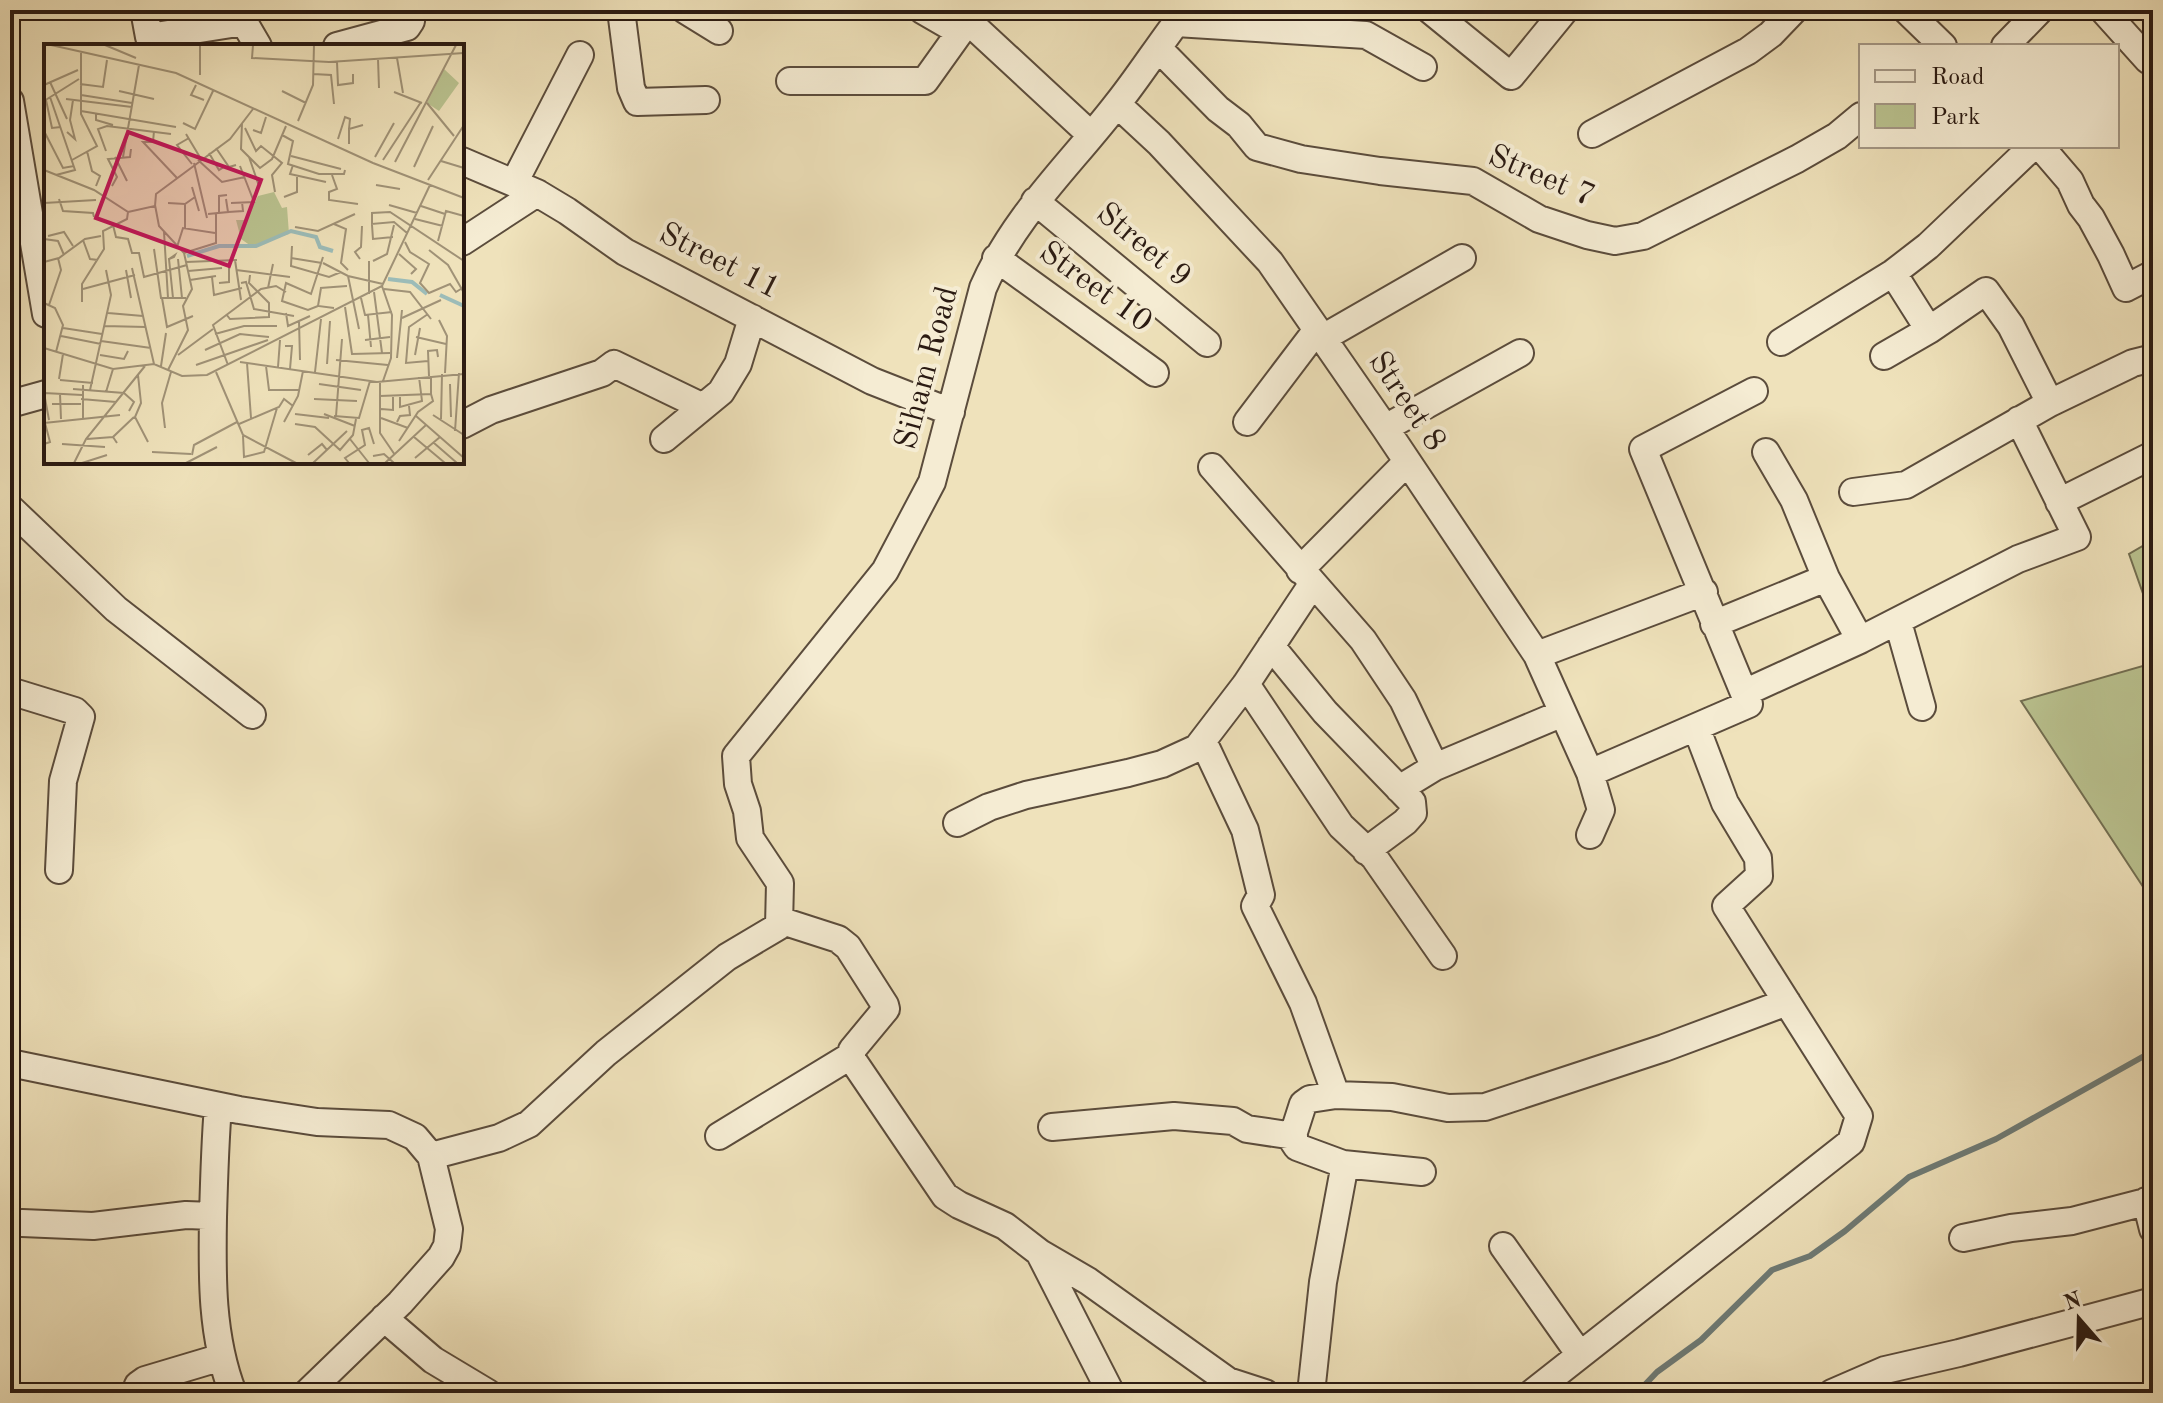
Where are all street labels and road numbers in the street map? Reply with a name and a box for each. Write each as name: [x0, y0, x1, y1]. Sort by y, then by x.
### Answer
street label: Street 7: [1483, 140, 1599, 214]
street label: Street 9: [1090, 198, 1196, 294]
street label: Street 11: [653, 218, 785, 306]
street label: Street 10: [1033, 237, 1157, 339]
street label: Siham Road: [891, 283, 965, 453]
street label: Street 8: [1361, 346, 1451, 458]

